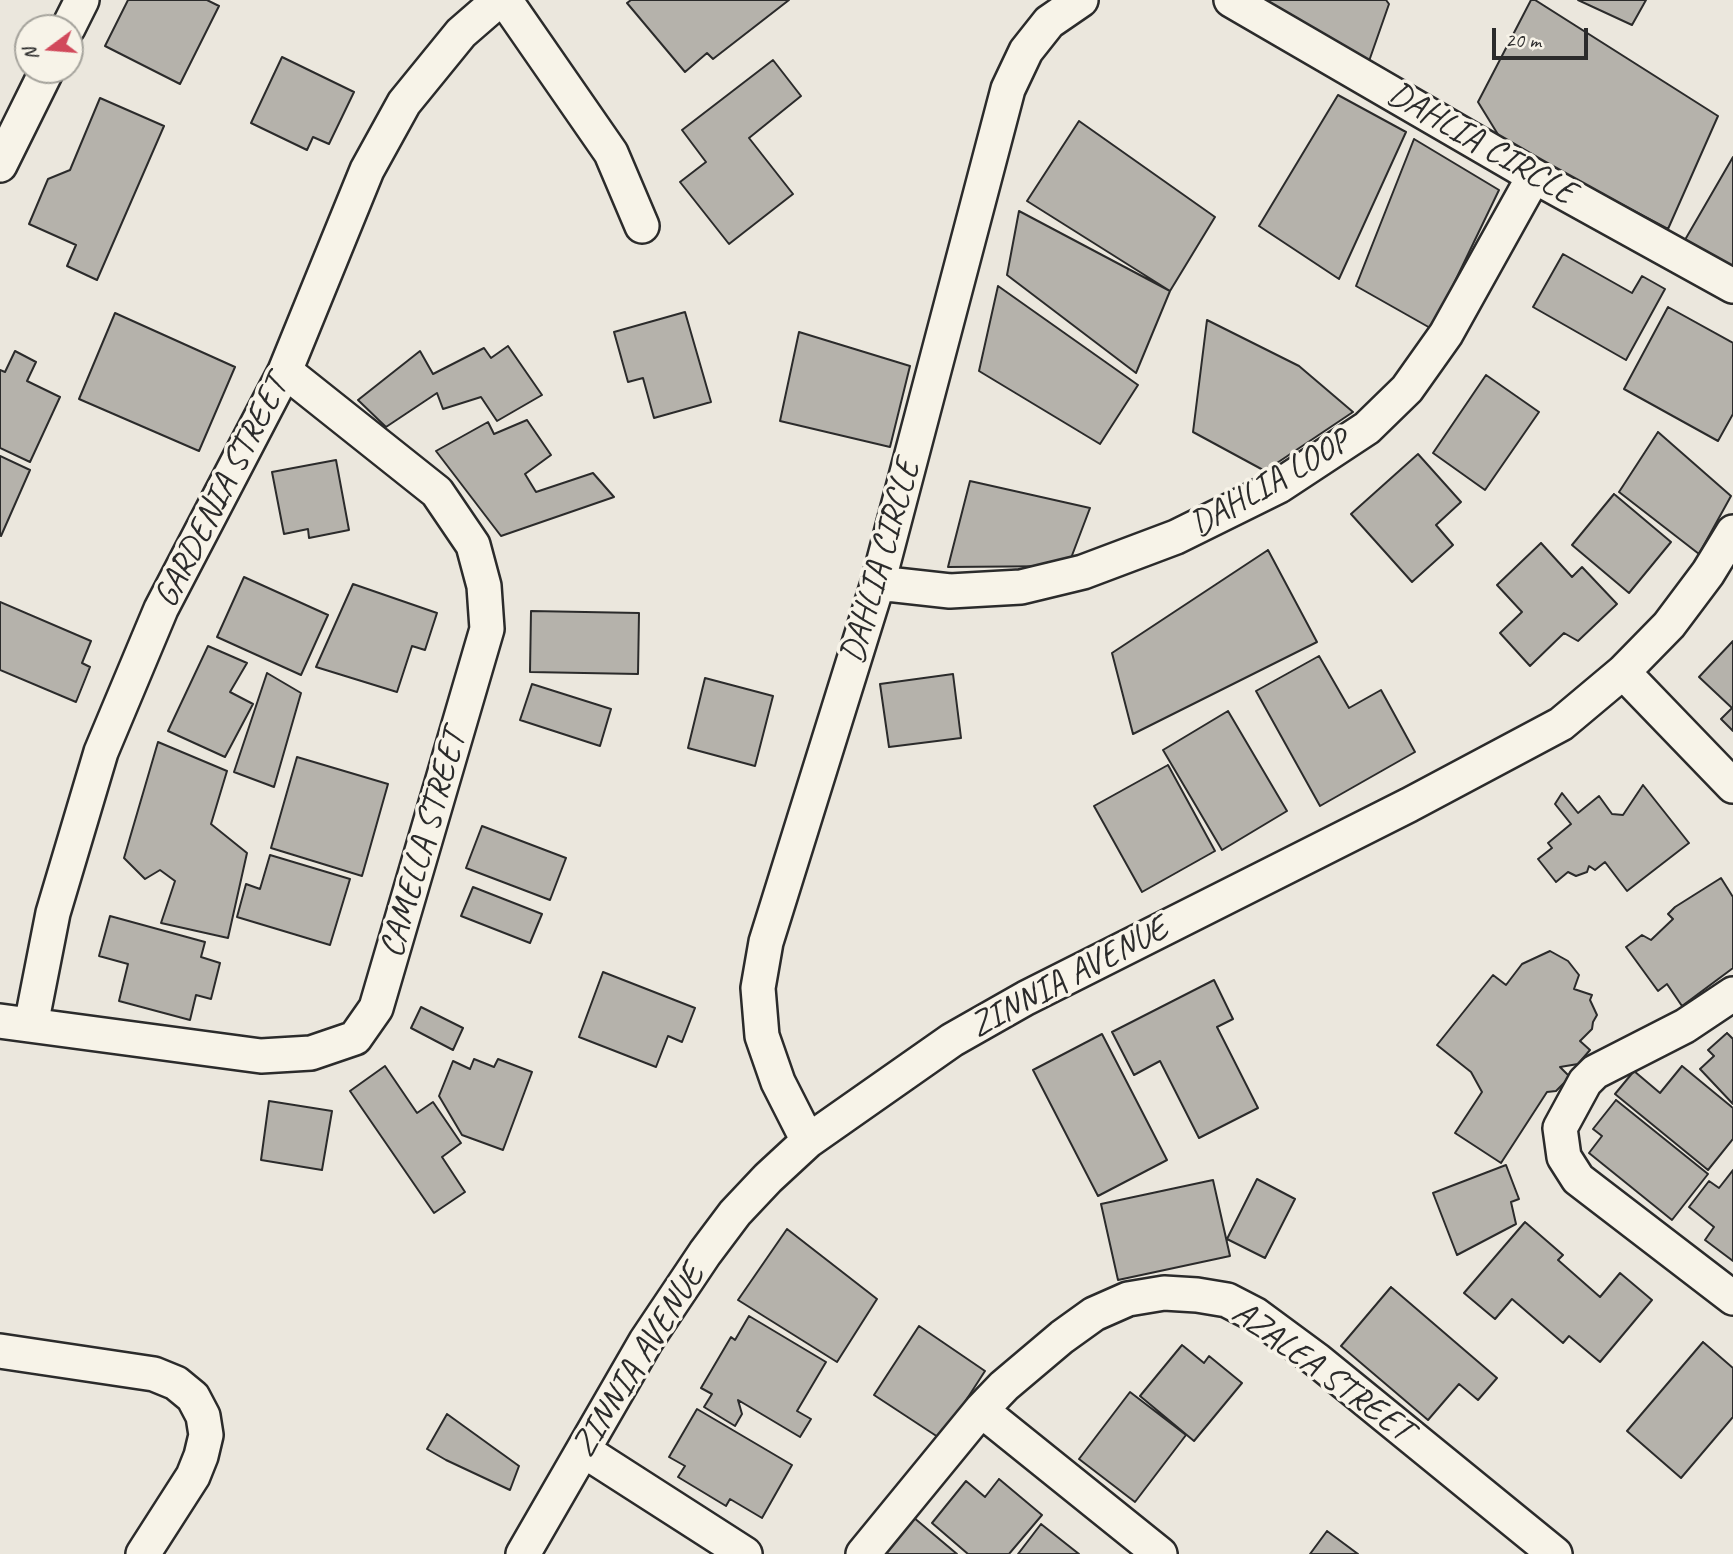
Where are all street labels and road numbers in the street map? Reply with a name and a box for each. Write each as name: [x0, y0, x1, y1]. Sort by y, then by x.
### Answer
street label: DAHLIA CIRCLE: [1380, 73, 1582, 215]
street label: GARDENIA STREET: [146, 369, 298, 615]
street label: DAHLIA LOOP: [1183, 422, 1357, 546]
street label: DAHLIA CIRCLE: [832, 456, 930, 668]
street label: CAMELLA STREET: [371, 725, 477, 963]
street label: ZINNIA AVENUE: [963, 908, 1175, 1048]
street label: ZINNIA AVENUE: [563, 1257, 715, 1465]
street label: AZALEA STREET: [1224, 1292, 1420, 1452]

